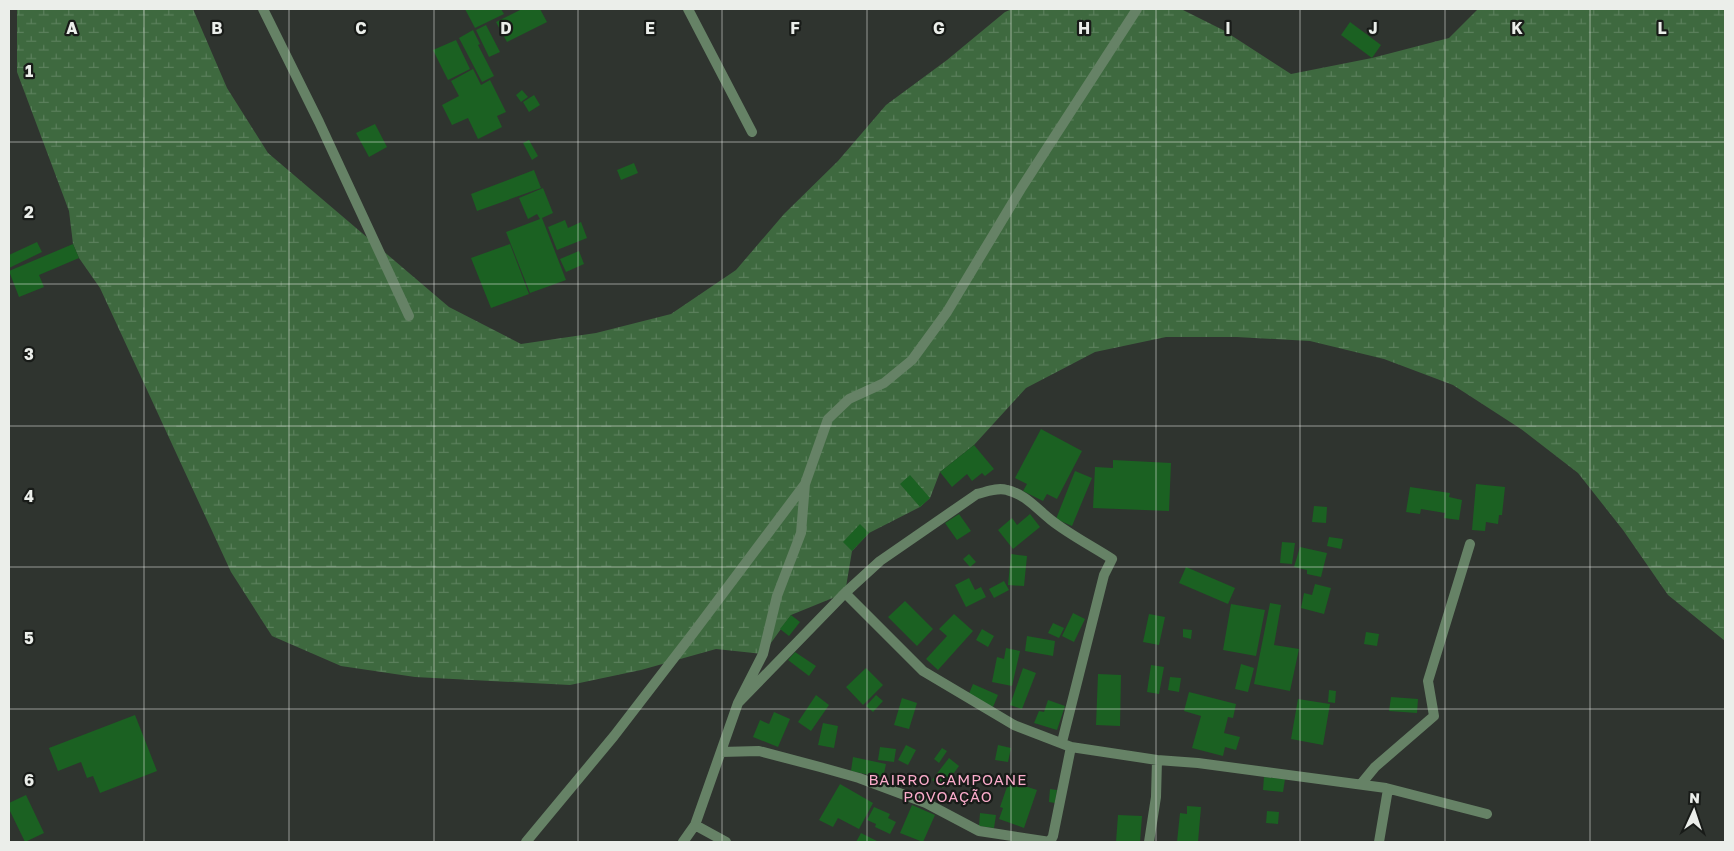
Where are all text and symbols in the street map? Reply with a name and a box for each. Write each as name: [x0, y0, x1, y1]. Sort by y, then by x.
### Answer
text: A: [66, 18, 78, 38]
text: B: [211, 18, 223, 38]
text: C: [355, 18, 367, 38]
text: D: [500, 18, 512, 38]
text: E: [645, 18, 655, 38]
text: F: [790, 18, 800, 38]
text: G: [933, 18, 945, 38]
text: H: [1078, 18, 1090, 38]
text: I: [1225, 18, 1231, 38]
text: J: [1368, 18, 1378, 38]
text: K: [1511, 18, 1523, 38]
text: L: [1657, 18, 1667, 38]
text: 1: [25, 61, 33, 81]
text: 2: [24, 202, 34, 222]
text: 3: [24, 344, 34, 364]
text: 4: [24, 486, 34, 506]
text: 5: [24, 628, 34, 648]
text: 6: [24, 770, 34, 790]
district label: BAIRRO CAMPOANE POVOAÇÃO: [869, 770, 1027, 805]
north arrow: [1669, 786, 1719, 836]
text: N: [1689, 789, 1700, 806]

